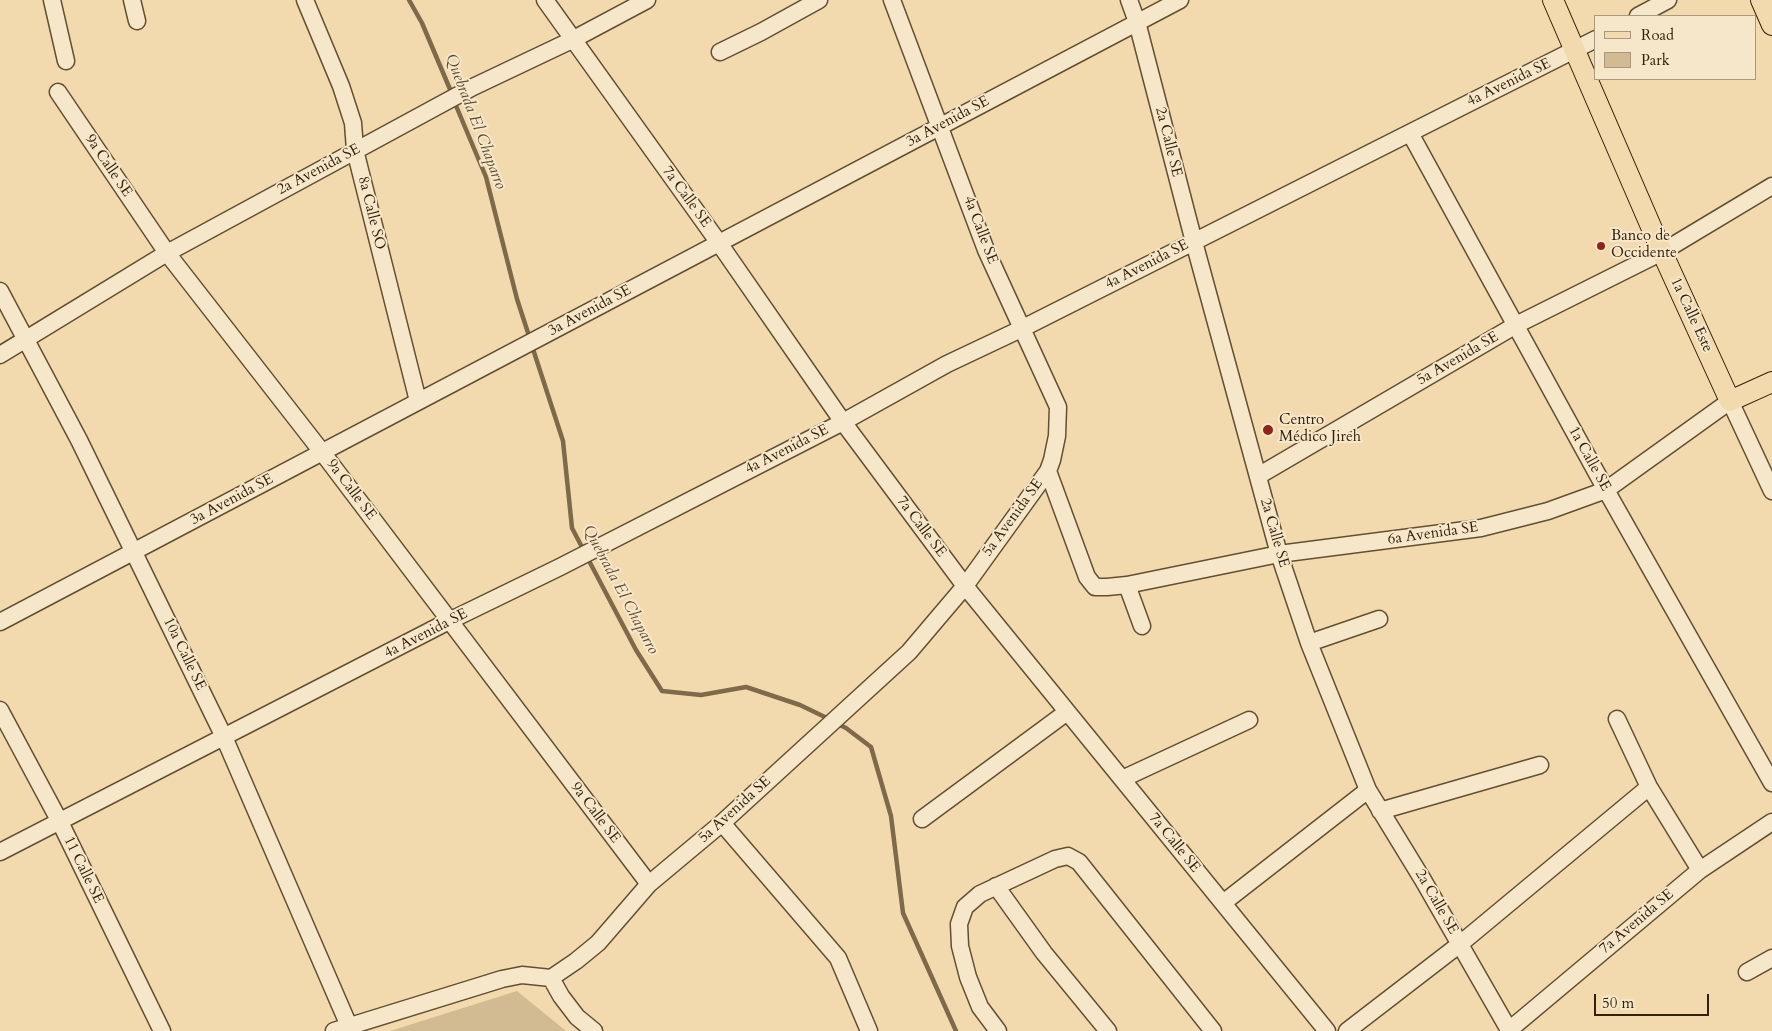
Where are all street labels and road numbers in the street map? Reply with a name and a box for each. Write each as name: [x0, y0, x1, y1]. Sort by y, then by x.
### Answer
street label: 4a Avenida SE: [1464, 55, 1554, 111]
street label: 3a Avenida SE: [903, 93, 993, 151]
street label: 2a Calle SE: [1151, 105, 1185, 179]
street label: 9a Calle SE: [81, 131, 135, 201]
street label: 2a Avenida SE: [274, 141, 364, 199]
street label: 7a Calle SE: [658, 163, 714, 231]
street label: 8a Calle SO: [353, 174, 389, 252]
street label: 4a Calle SE: [959, 193, 1001, 267]
street label: 4a Avenida SE: [1102, 236, 1192, 294]
street label: 1a Calle Este: [1666, 275, 1716, 355]
street label: 3a Avenida SE: [545, 282, 635, 340]
street label: 5a Avenida SE: [1414, 328, 1502, 390]
street label: 4a Avenida SE: [742, 421, 832, 479]
street label: 1a Calle SE: [1564, 423, 1614, 495]
street label: 9a Calle SE: [322, 456, 380, 524]
street label: 3a Avenida SE: [187, 471, 277, 529]
street label: 5a Avenida SE: [979, 476, 1047, 560]
street label: 7a Calle SE: [892, 493, 950, 561]
street label: 2a Calle SE: [1256, 496, 1292, 570]
street label: 6a Avenida SE: [1387, 519, 1479, 549]
street label: 4a Avenida SE: [381, 605, 471, 663]
street label: 10a Calle SE: [159, 615, 209, 693]
street label: 5a Avenida SE: [695, 773, 775, 847]
street label: 9a Calle SE: [566, 779, 624, 847]
street label: 7a Calle SE: [1145, 810, 1203, 876]
street label: 11 Calle SE: [59, 833, 107, 907]
street label: 2a Calle SE: [1410, 867, 1462, 937]
street label: 7a Avenida SE: [1596, 886, 1678, 958]

